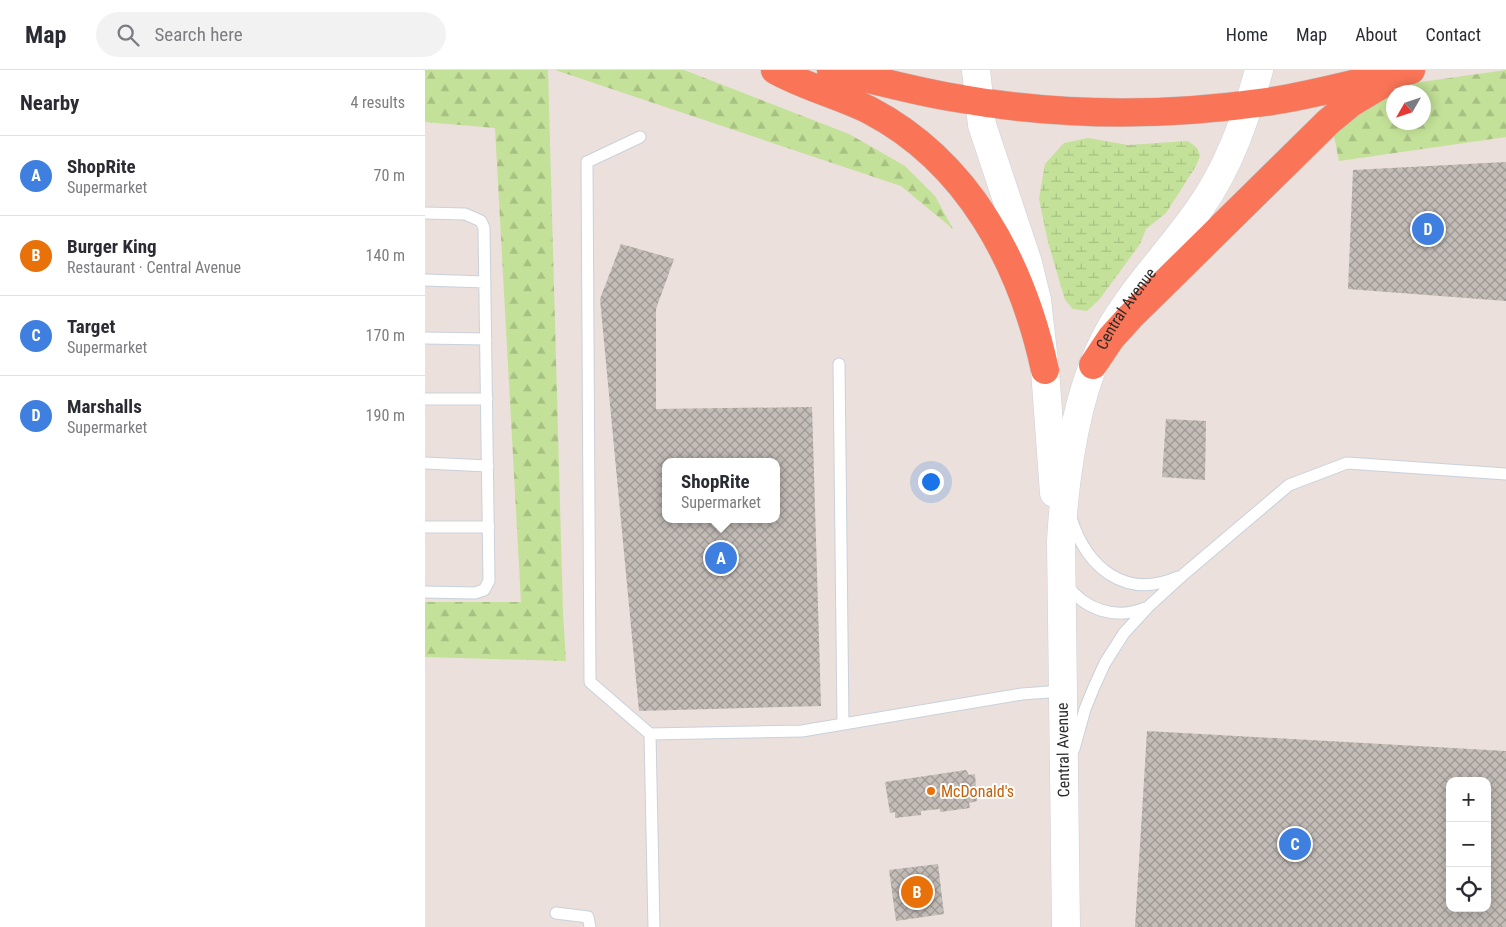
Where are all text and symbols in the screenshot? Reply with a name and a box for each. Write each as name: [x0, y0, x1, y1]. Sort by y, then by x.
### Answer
search box: [96, 12, 446, 57]
text: Map: [25, 21, 66, 49]
icon: search: [114, 21, 142, 49]
text: Search here: [154, 23, 243, 46]
text: Home: [1226, 24, 1268, 45]
text: Map: [1296, 24, 1327, 45]
text: About: [1355, 24, 1397, 45]
text: Contact: [1425, 24, 1481, 45]
north arrow: [1386, 85, 1431, 130]
text: Nearby: [20, 91, 79, 115]
text: 4 results: [350, 93, 405, 112]
text: ShopRite: [67, 155, 136, 178]
text: A: [31, 166, 41, 185]
text: 70 m: [373, 166, 405, 185]
text: Supermarket: [67, 178, 147, 197]
pin: D: [1412, 210, 1444, 248]
text: Burger King: [67, 235, 157, 258]
text: B: [32, 246, 40, 265]
text: 140 m: [366, 246, 405, 265]
text: Restaurant · Central Avenue: [67, 258, 241, 277]
street label: Central Avenue: [1092, 264, 1160, 352]
text: Target: [67, 315, 115, 338]
text: C: [31, 326, 41, 345]
text: 170 m: [366, 326, 405, 345]
text: Supermarket: [67, 338, 147, 357]
text: Marshalls: [67, 395, 142, 418]
text: D: [31, 406, 41, 425]
text: 190 m: [366, 406, 405, 425]
text: Supermarket: [67, 418, 147, 437]
popup: [662, 458, 780, 523]
your location: [918, 469, 944, 495]
text: ShopRite: [681, 470, 750, 493]
text: Supermarket: [681, 493, 761, 512]
pin: A: [705, 539, 737, 577]
street label: Central Avenue: [1053, 702, 1073, 798]
map controls: [1446, 777, 1491, 912]
button: +: [1446, 777, 1491, 822]
place label: McDonald's: [941, 782, 1014, 801]
marker: McDonald's: [925, 785, 937, 797]
button: −: [1446, 822, 1491, 867]
pin: C: [1279, 825, 1311, 863]
button: locate: [1446, 867, 1491, 912]
pin: B: [901, 873, 933, 911]

